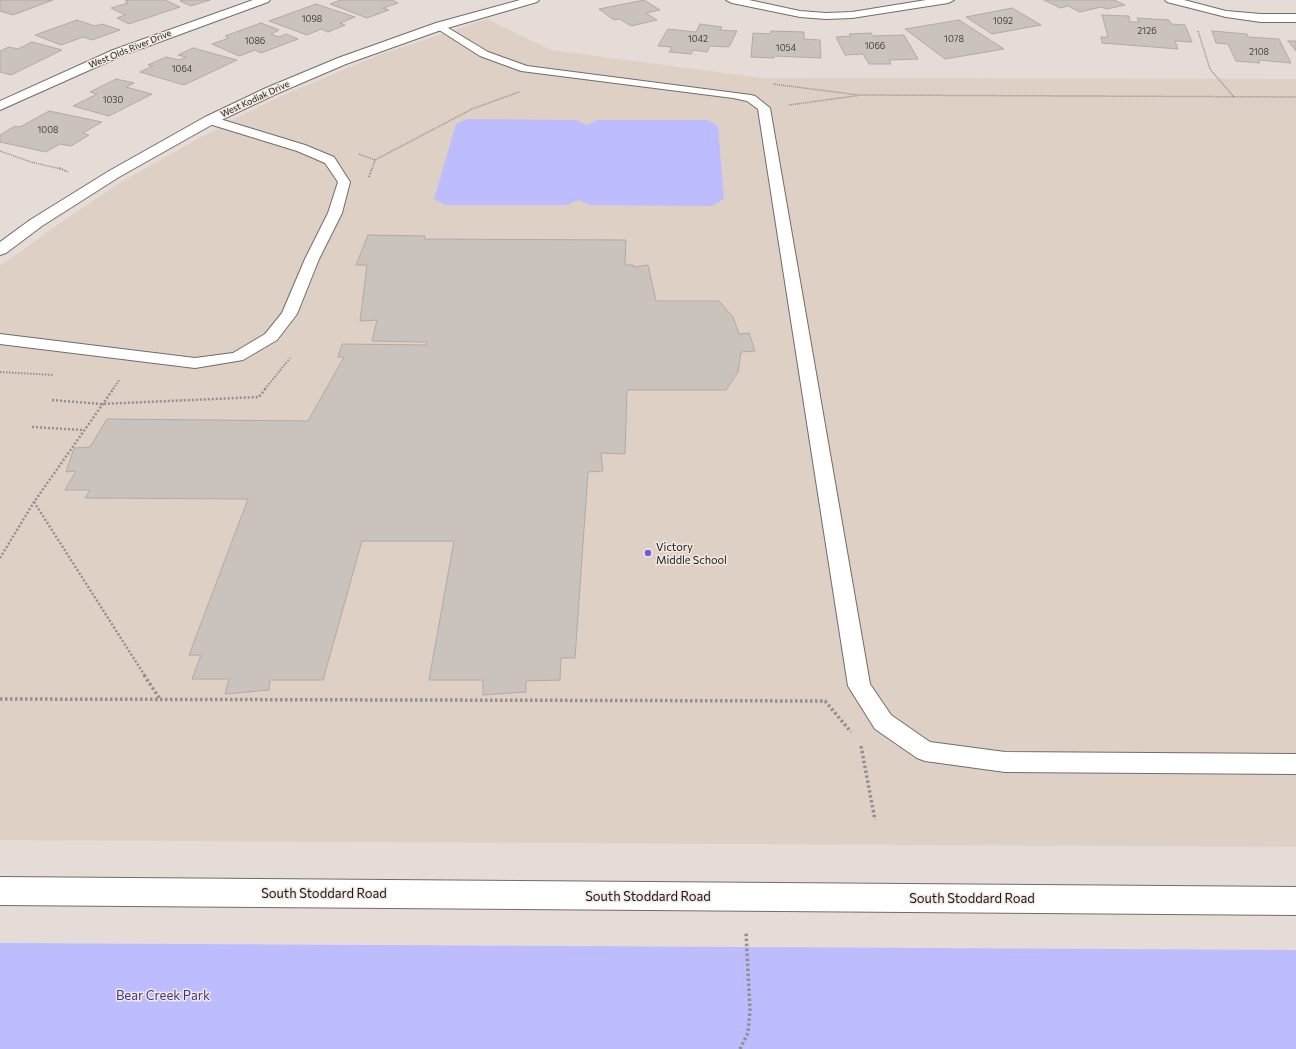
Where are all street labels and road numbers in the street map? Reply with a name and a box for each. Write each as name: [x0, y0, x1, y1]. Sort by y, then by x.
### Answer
street label: West Olds River Drive: [87, 28, 173, 70]
street label: West Kodiak Drive: [219, 78, 291, 120]
street label: South Stoddard Road: [261, 886, 387, 902]
street label: South Stoddard Road: [585, 889, 711, 905]
street label: South Stoddard Road: [909, 891, 1035, 907]

